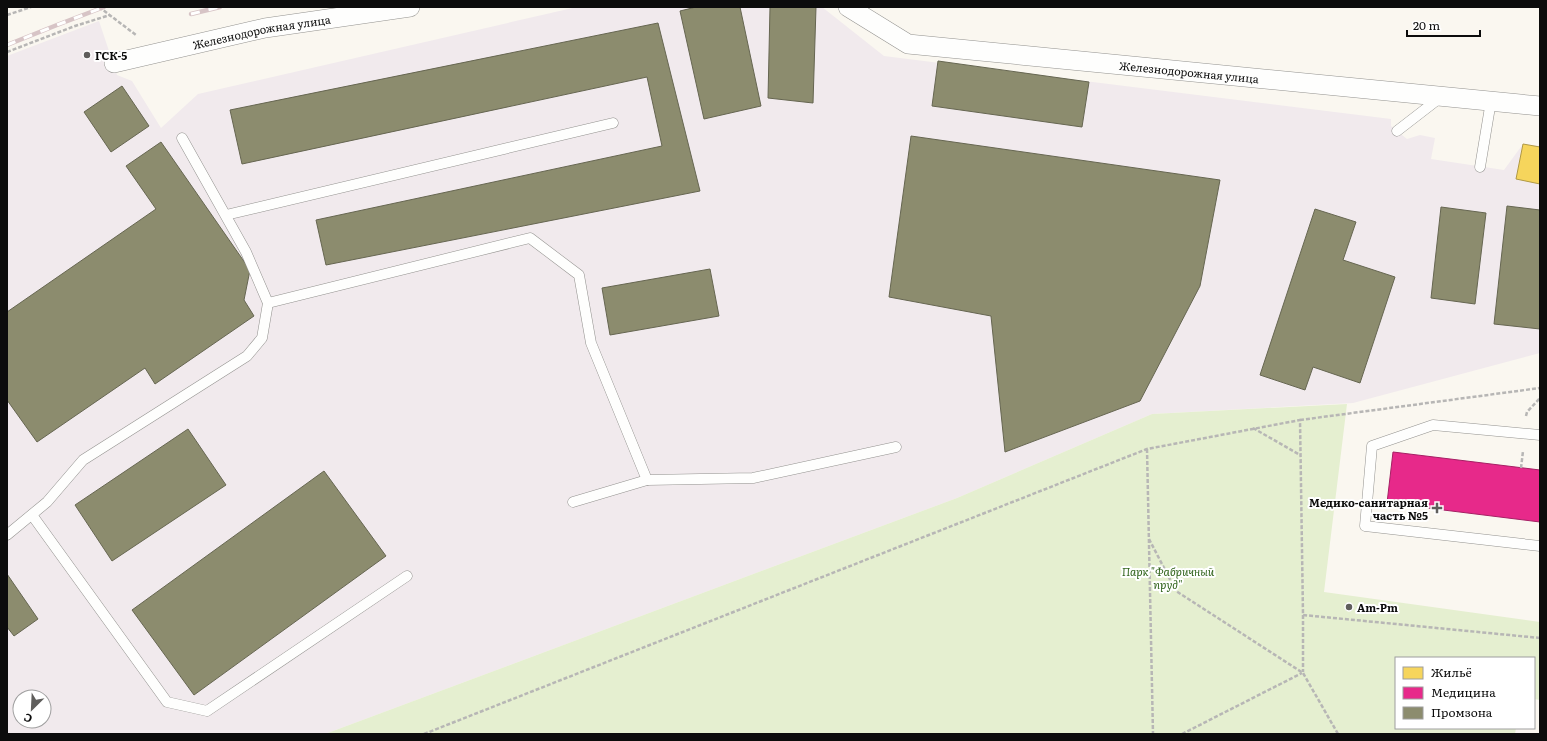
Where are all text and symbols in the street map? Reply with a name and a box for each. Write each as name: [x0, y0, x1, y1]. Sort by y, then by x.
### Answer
street label: Железнодорожная улица: [191, 11, 332, 53]
scale bar: [1407, 12, 1480, 38]
text: 20 m: [1413, 16, 1440, 34]
place label: ГСК-5: [95, 47, 127, 63]
marker: ГСК-5: [82, 50, 92, 60]
street label: Железнодорожная улица: [1119, 57, 1260, 86]
place label: Медико-санитарная часть №5: [1309, 494, 1428, 523]
marker: Медико-санитарная часть №5: [1431, 502, 1443, 514]
park label: Парк "Фабричный пруд": [1122, 563, 1215, 592]
place label: Am-Pm: [1357, 599, 1398, 615]
marker: Am-Pm: [1344, 602, 1354, 612]
legend: [1395, 657, 1535, 729]
text: Жильё: [1431, 663, 1472, 681]
text: Медицина: [1431, 683, 1496, 701]
north arrow: [12, 689, 52, 729]
text: Промзона: [1431, 703, 1493, 721]
text: С: [21, 710, 34, 728]

